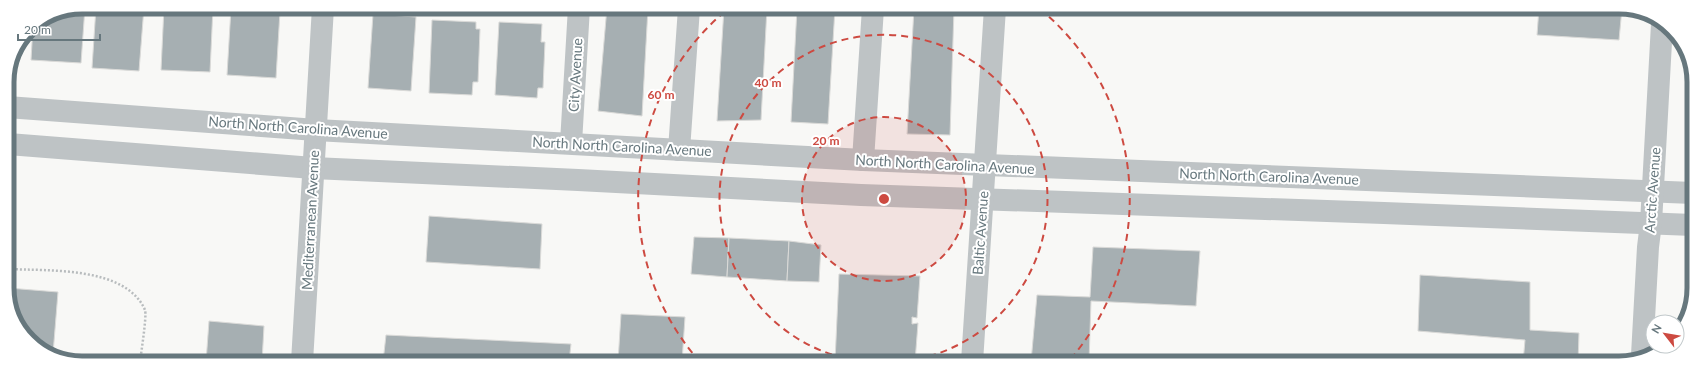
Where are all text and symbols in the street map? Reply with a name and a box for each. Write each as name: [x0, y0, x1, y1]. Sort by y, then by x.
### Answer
scale bar: [18, 16, 100, 42]
text: 20 m: [24, 22, 51, 37]
street label: City Avenue: [565, 38, 585, 112]
text: 40 m: [755, 75, 781, 90]
text: 60 m: [648, 87, 674, 102]
street label: North North Carolina Avenue: [208, 112, 388, 142]
street label: North North Carolina Avenue: [532, 133, 712, 159]
text: 20 m: [813, 133, 839, 148]
street label: Arctic Avenue: [1641, 147, 1663, 233]
street label: Mediterranean Avenue: [298, 150, 322, 290]
street label: North North Carolina Avenue: [855, 151, 1035, 177]
street label: North North Carolina Avenue: [1179, 164, 1359, 188]
street label: Baltic Avenue: [969, 191, 991, 275]
centre of rings: [877, 192, 891, 206]
north arrow: [1645, 314, 1685, 354]
text: N: [1648, 322, 1664, 336]

